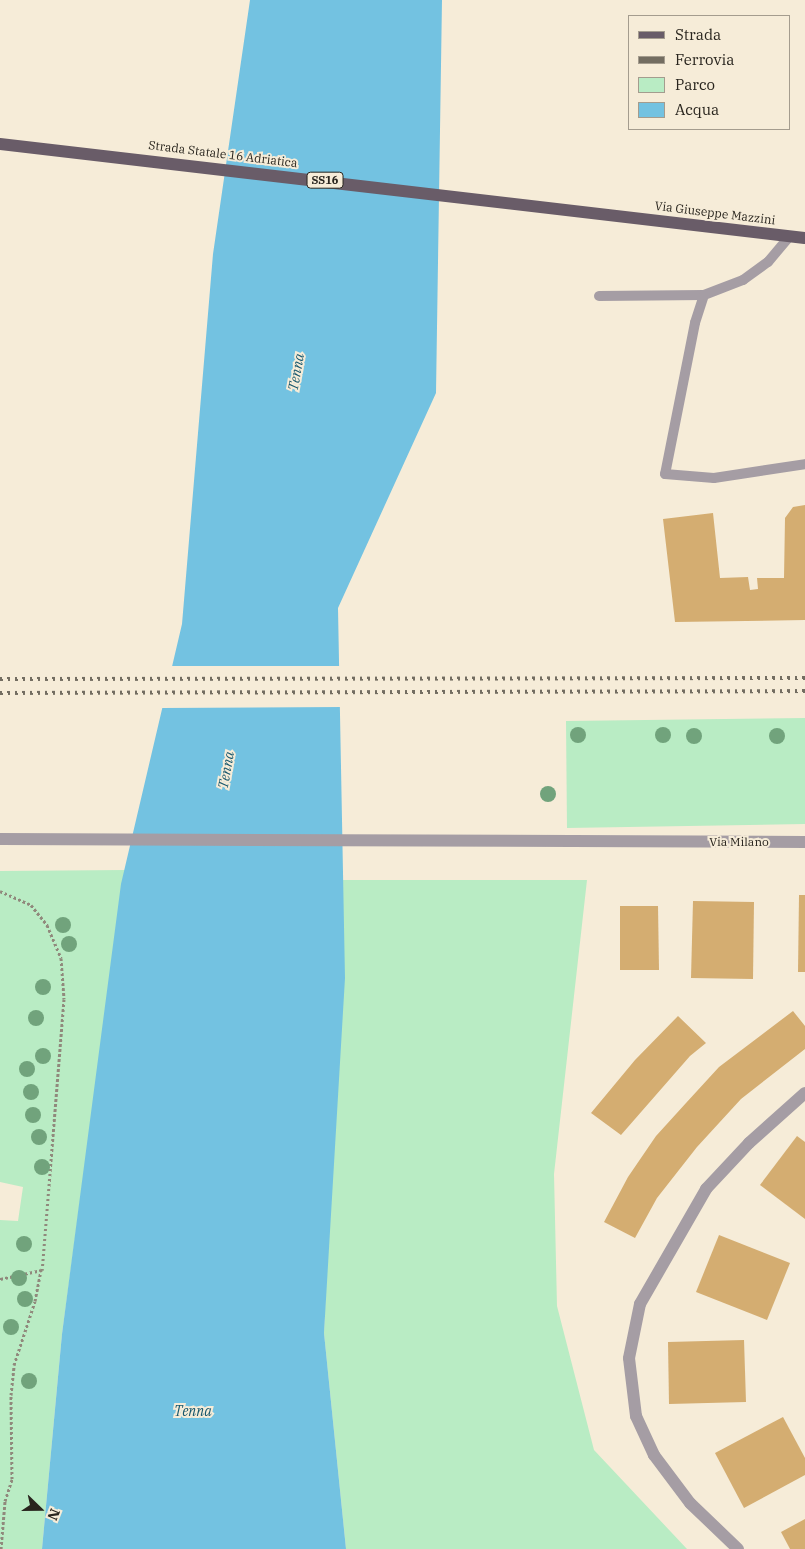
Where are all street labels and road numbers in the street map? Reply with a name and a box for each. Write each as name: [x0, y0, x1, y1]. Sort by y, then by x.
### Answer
street label: Strada Statale 16 Adriatica: [148, 138, 298, 170]
road number: SS16: [306, 172, 344, 188]
street label: Via Giuseppe Mazzini: [654, 198, 776, 228]
street label: Via Milano: [709, 835, 769, 849]

